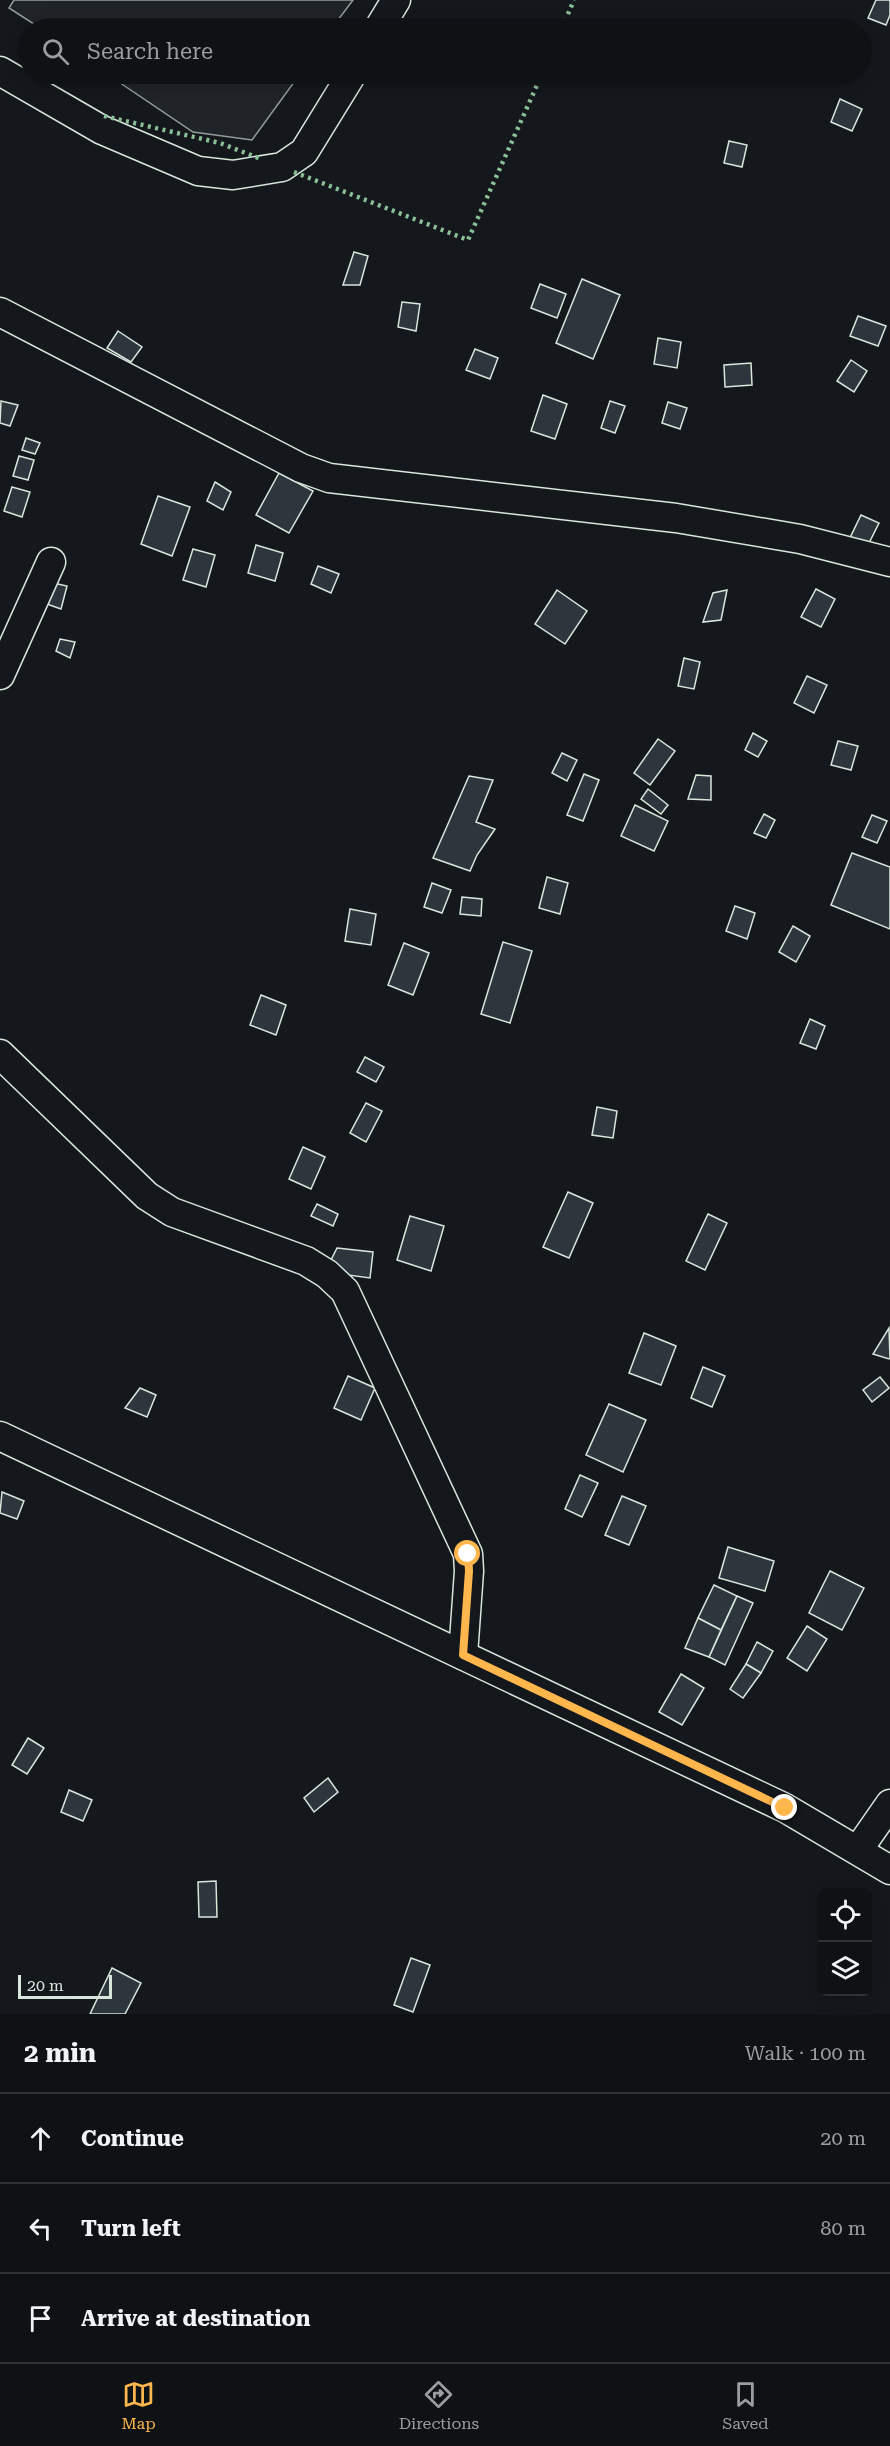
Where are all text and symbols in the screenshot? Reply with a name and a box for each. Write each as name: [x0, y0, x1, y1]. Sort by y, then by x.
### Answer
search box: [18, 18, 872, 84]
icon: search: [39, 35, 72, 68]
text: Search here: [87, 39, 213, 64]
route start: [454, 1540, 480, 1566]
route end: [771, 1794, 797, 1820]
map controls: [818, 1888, 872, 1996]
button: locate: [818, 1888, 872, 1942]
button: layers: [818, 1942, 872, 1996]
scale bar: [18, 1972, 112, 2000]
text: 20 m: [27, 1976, 64, 1995]
text: 2 min: [24, 2038, 96, 2068]
text: Walk · 100 m: [745, 2041, 866, 2065]
icon: ahead: [24, 2122, 57, 2155]
text: Continue: [81, 2126, 184, 2151]
text: 20 m: [820, 2126, 866, 2150]
icon: left: [24, 2212, 57, 2245]
text: Turn left: [81, 2216, 181, 2241]
text: 80 m: [820, 2216, 866, 2240]
icon: arrive: [24, 2302, 57, 2335]
text: Arrive at destination: [81, 2306, 310, 2331]
tab: Map: [121, 2378, 156, 2433]
tab: Directions: [399, 2378, 479, 2433]
tab: Saved: [722, 2378, 769, 2433]

